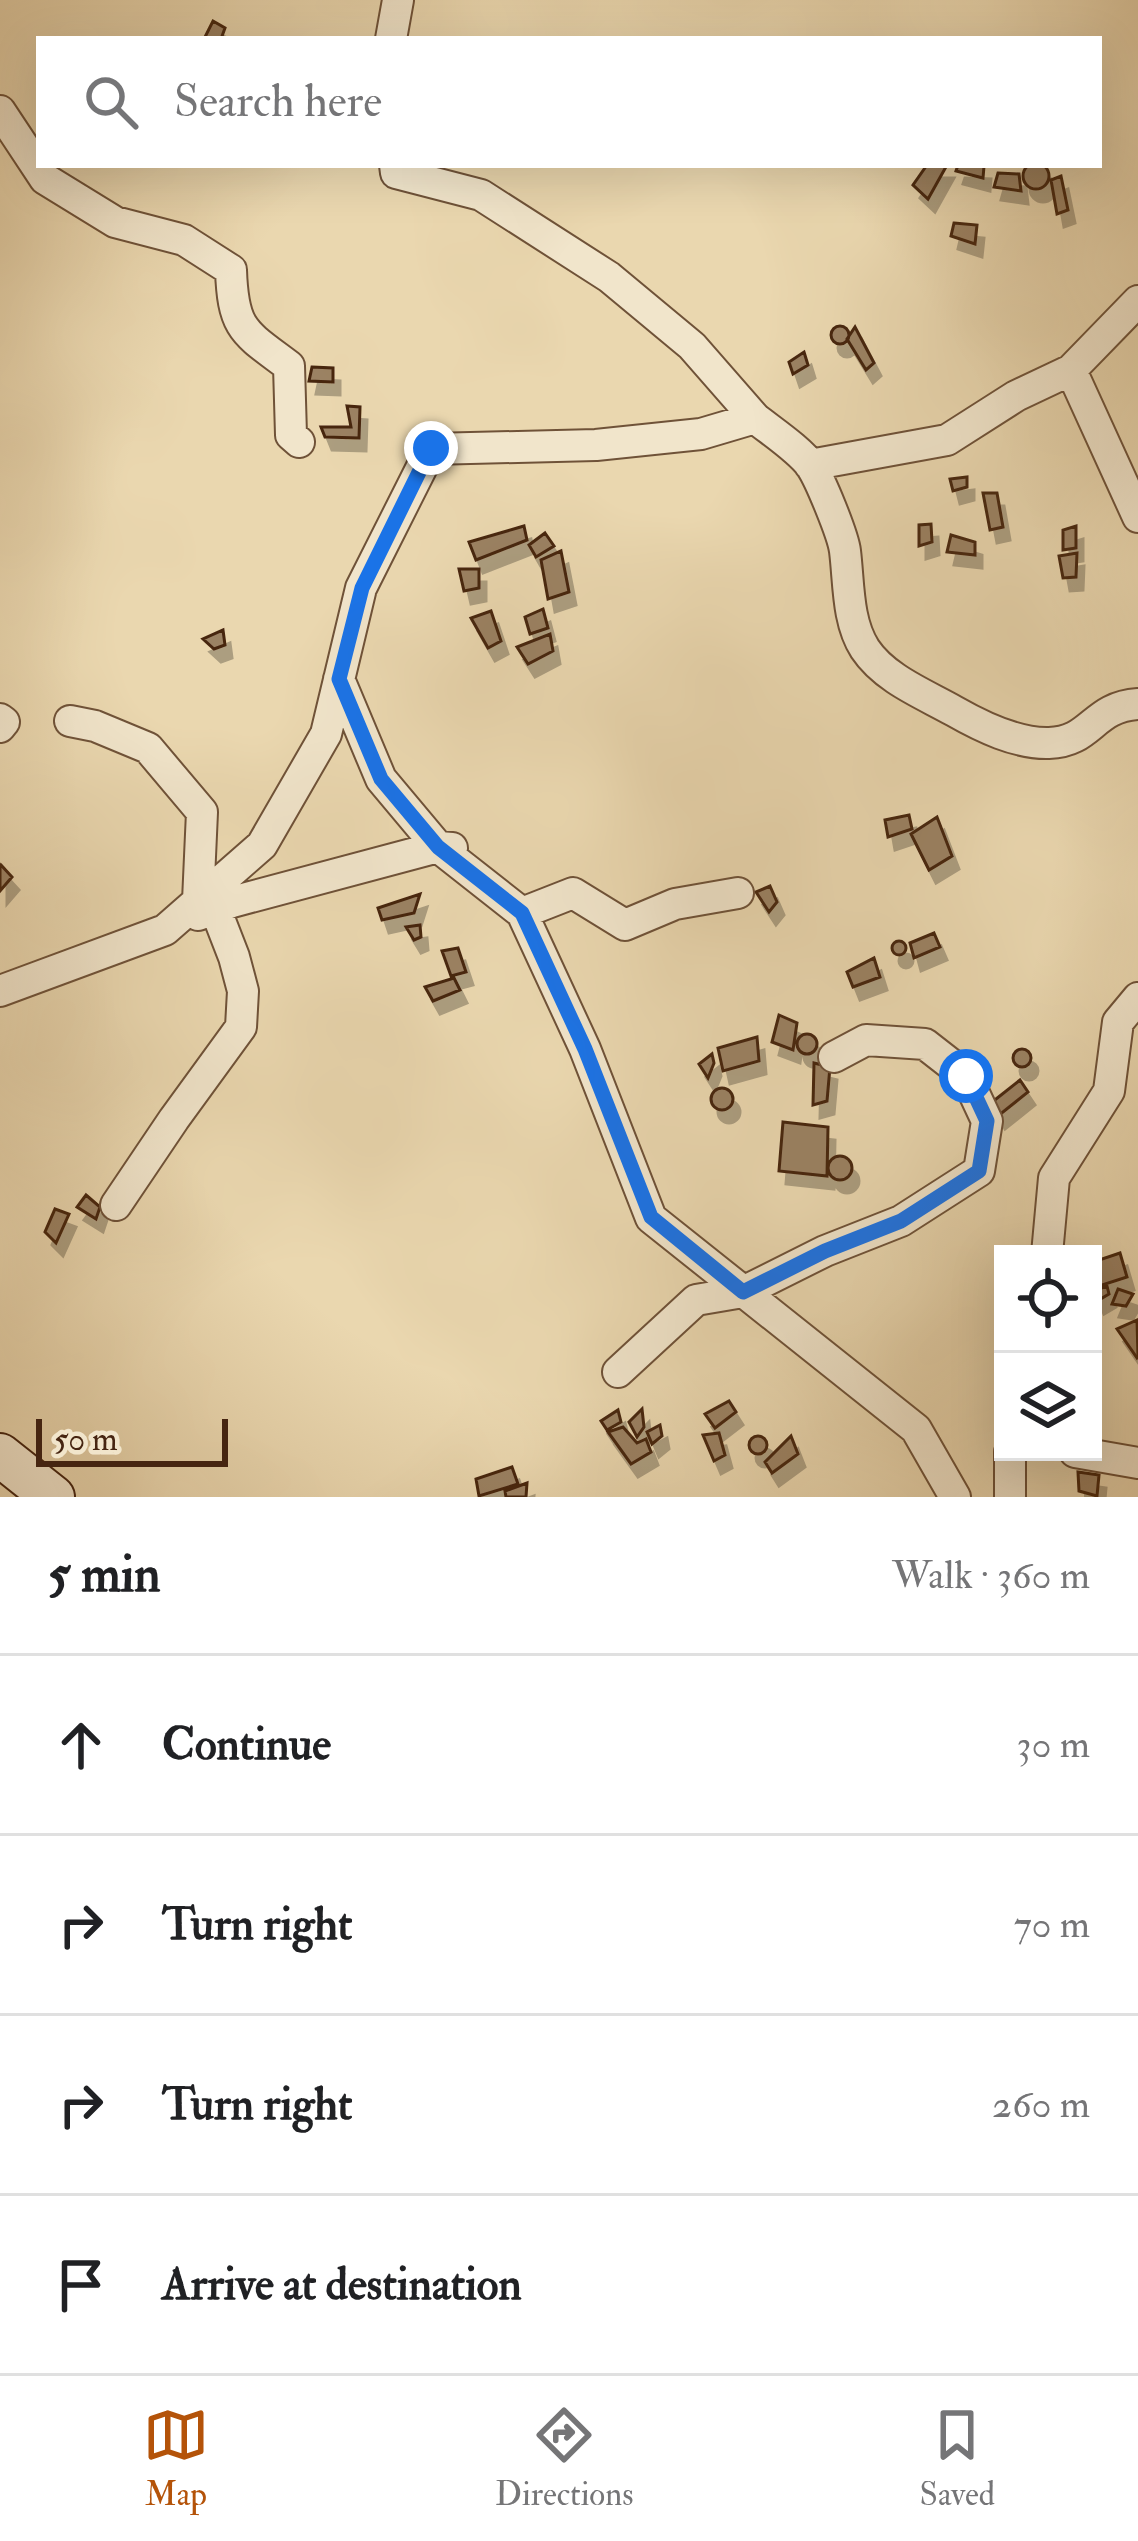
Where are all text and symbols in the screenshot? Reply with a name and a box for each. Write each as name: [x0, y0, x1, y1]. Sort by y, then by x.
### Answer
search box: [36, 36, 1102, 168]
icon: search: [78, 69, 144, 135]
text: Search here: [174, 74, 382, 130]
route end: [404, 421, 458, 475]
route start: [939, 1049, 993, 1103]
map controls: [994, 1245, 1102, 1461]
button: locate: [994, 1245, 1102, 1353]
button: layers: [994, 1353, 1102, 1461]
scale bar: [36, 1413, 228, 1466]
text: 50 m: [54, 1419, 118, 1460]
text: 5 min: [48, 1543, 161, 1607]
text: Walk · 360 m: [892, 1551, 1090, 1600]
icon: ahead: [48, 1712, 114, 1778]
text: Continue: [162, 1717, 331, 1773]
text: 30 m: [1017, 1720, 1090, 1769]
icon: right: [48, 1892, 114, 1958]
text: Turn right: [162, 1897, 352, 1953]
text: 70 m: [1014, 1900, 1090, 1949]
icon: right: [48, 2072, 114, 2138]
text: Turn right: [162, 2077, 352, 2133]
text: 260 m: [992, 2080, 1090, 2129]
icon: arrive: [48, 2252, 114, 2318]
text: Arrive at destination: [162, 2257, 522, 2313]
tab: Map: [143, 2402, 209, 2515]
tab: Directions: [495, 2402, 634, 2515]
tab: Saved: [920, 2402, 995, 2515]

